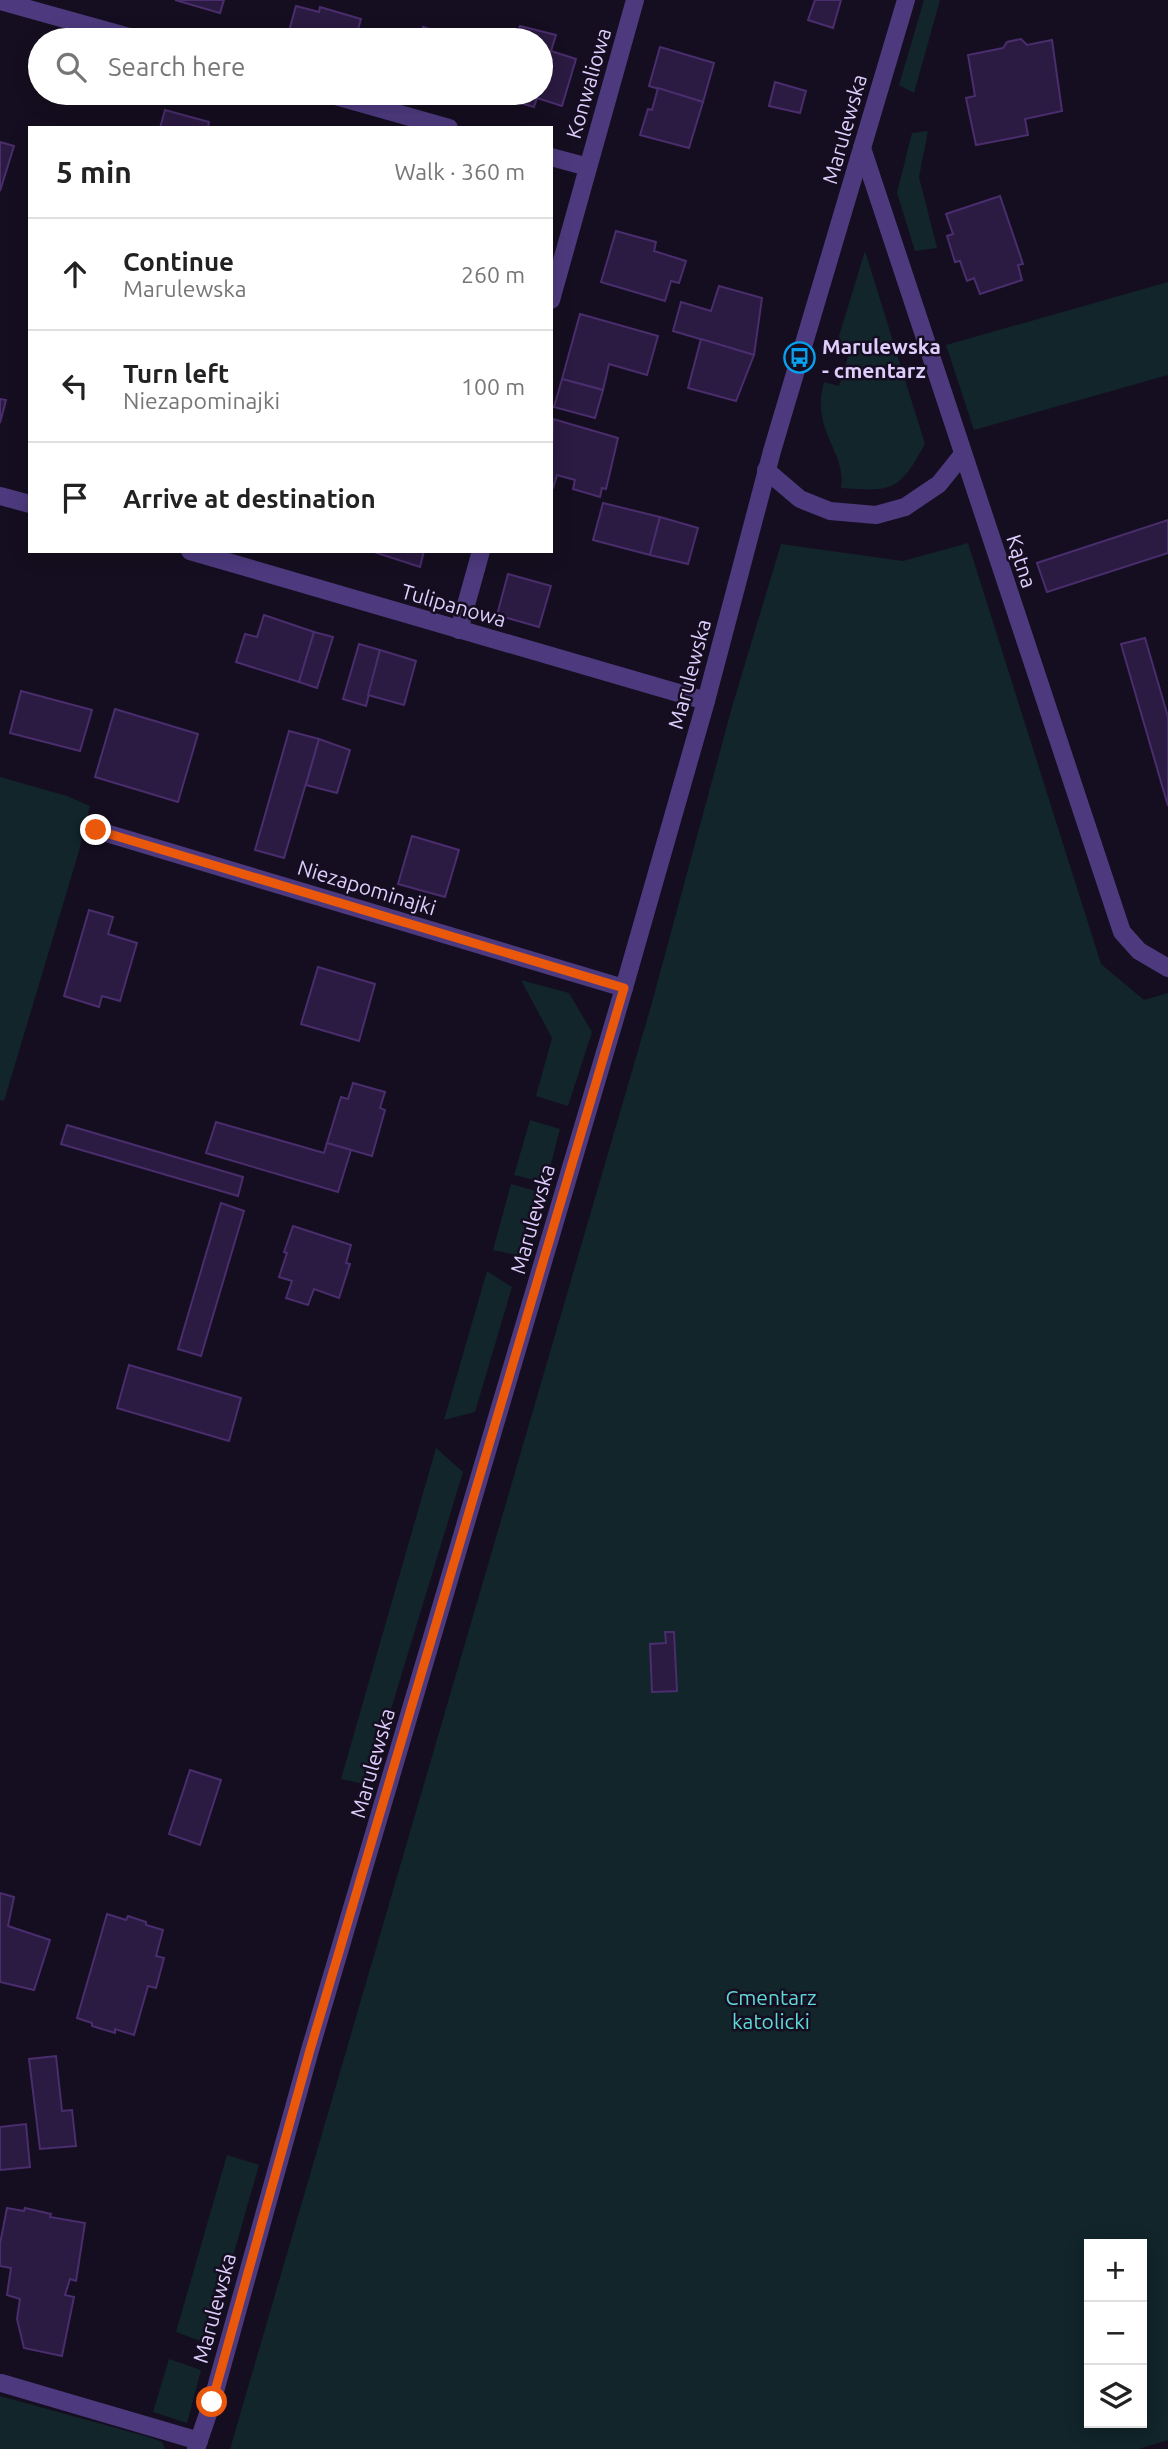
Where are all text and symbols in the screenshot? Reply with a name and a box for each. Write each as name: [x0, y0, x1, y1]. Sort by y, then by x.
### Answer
street label: Konwaliowa: [561, 25, 615, 141]
search box: [28, 28, 553, 105]
icon: search: [52, 48, 90, 86]
text: Search here: [108, 52, 245, 81]
street label: Marulewska: [817, 71, 871, 187]
text: 5 min: [56, 155, 132, 189]
text: Walk · 360 m: [394, 159, 525, 184]
text: Continue: [123, 247, 234, 276]
icon: ahead: [56, 255, 94, 293]
text: 260 m: [461, 262, 525, 287]
text: Marulewska: [123, 276, 247, 301]
place label: Marulewska - cmentarz: [822, 334, 941, 382]
bus stop icon: Marulewska - cmentarz: [782, 341, 816, 375]
text: Turn left: [123, 359, 229, 388]
icon: left: [56, 367, 94, 405]
text: 100 m: [461, 374, 525, 399]
text: Niezapominajki: [123, 388, 280, 413]
icon: arrive: [56, 479, 94, 517]
text: Arrive at destination: [123, 484, 376, 513]
street label: Kątna: [1002, 531, 1042, 591]
street label: Tulipanowa: [399, 579, 509, 631]
street label: Marulewska: [663, 616, 715, 732]
route end: [80, 814, 111, 845]
street label: Niezapominajki: [295, 855, 439, 919]
street label: Marulewska: [505, 1161, 559, 1277]
street label: Marulewska: [345, 1705, 399, 1821]
park label: Cmentarz katolicki: [725, 1985, 817, 2033]
map controls: [1084, 2239, 1147, 2428]
button: +: [1084, 2239, 1147, 2302]
street label: Marulewska: [188, 2250, 240, 2366]
button: −: [1084, 2302, 1147, 2365]
button: layers: [1084, 2365, 1147, 2428]
route start: [196, 2386, 227, 2417]

